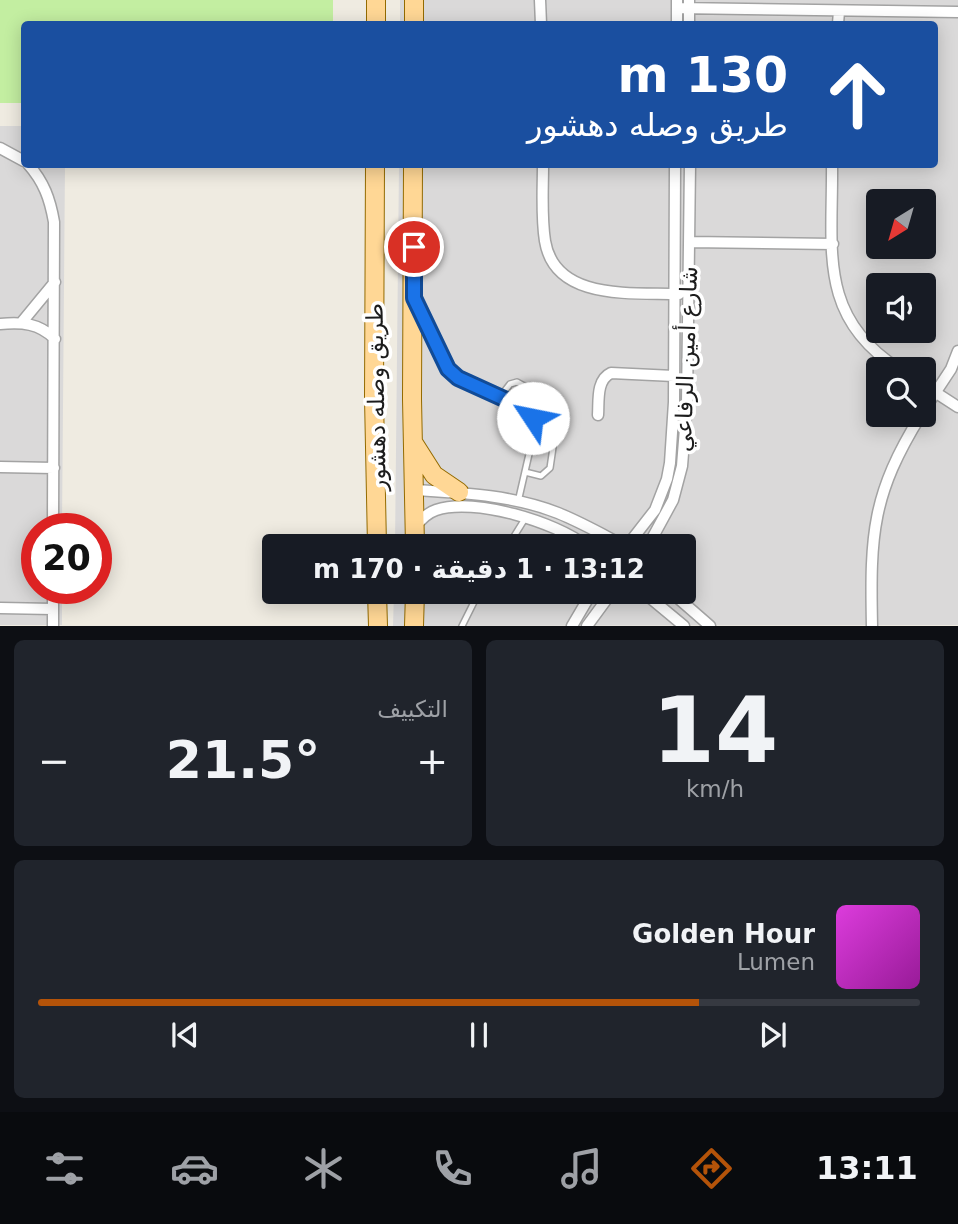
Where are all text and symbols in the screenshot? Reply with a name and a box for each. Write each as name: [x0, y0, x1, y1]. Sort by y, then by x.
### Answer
text: 130 m: [618, 47, 788, 104]
icon: ahead: [812, 49, 903, 140]
text: طريق وصله دهشور: [527, 106, 788, 144]
north arrow: [866, 189, 936, 259]
map controls: [866, 189, 936, 427]
pin: [384, 217, 444, 277]
icon: arrive: [395, 228, 433, 266]
street label: شارع أمين الرفاعي: [668, 266, 703, 452]
button: sound: [866, 273, 936, 343]
street label: طريق وصله دهشور: [361, 303, 392, 492]
button: search: [866, 357, 936, 427]
position arrow: [496, 381, 570, 455]
speed limit sign: 20: [21, 513, 112, 604]
text: 13:12 · 1 دقيقة · 170 m: [313, 554, 645, 584]
text: 14: [652, 678, 778, 783]
text: التكييف: [377, 696, 448, 722]
text: 21.5°: [166, 730, 320, 790]
text: −: [38, 739, 70, 783]
text: +: [416, 739, 448, 783]
text: km/h: [686, 776, 744, 802]
text: Golden Hour: [632, 919, 815, 949]
text: Lumen: [737, 949, 815, 975]
icon: previous: [166, 1016, 204, 1054]
icon: pause: [460, 1016, 498, 1054]
icon: next: [754, 1016, 792, 1054]
icon: filters: [40, 1144, 89, 1193]
icon: car: [170, 1144, 219, 1193]
icon: climate: [299, 1144, 348, 1193]
icon: phone: [428, 1144, 477, 1193]
icon: music: [557, 1144, 606, 1193]
icon: directions: [687, 1144, 736, 1193]
text: 13:11: [816, 1149, 918, 1187]

